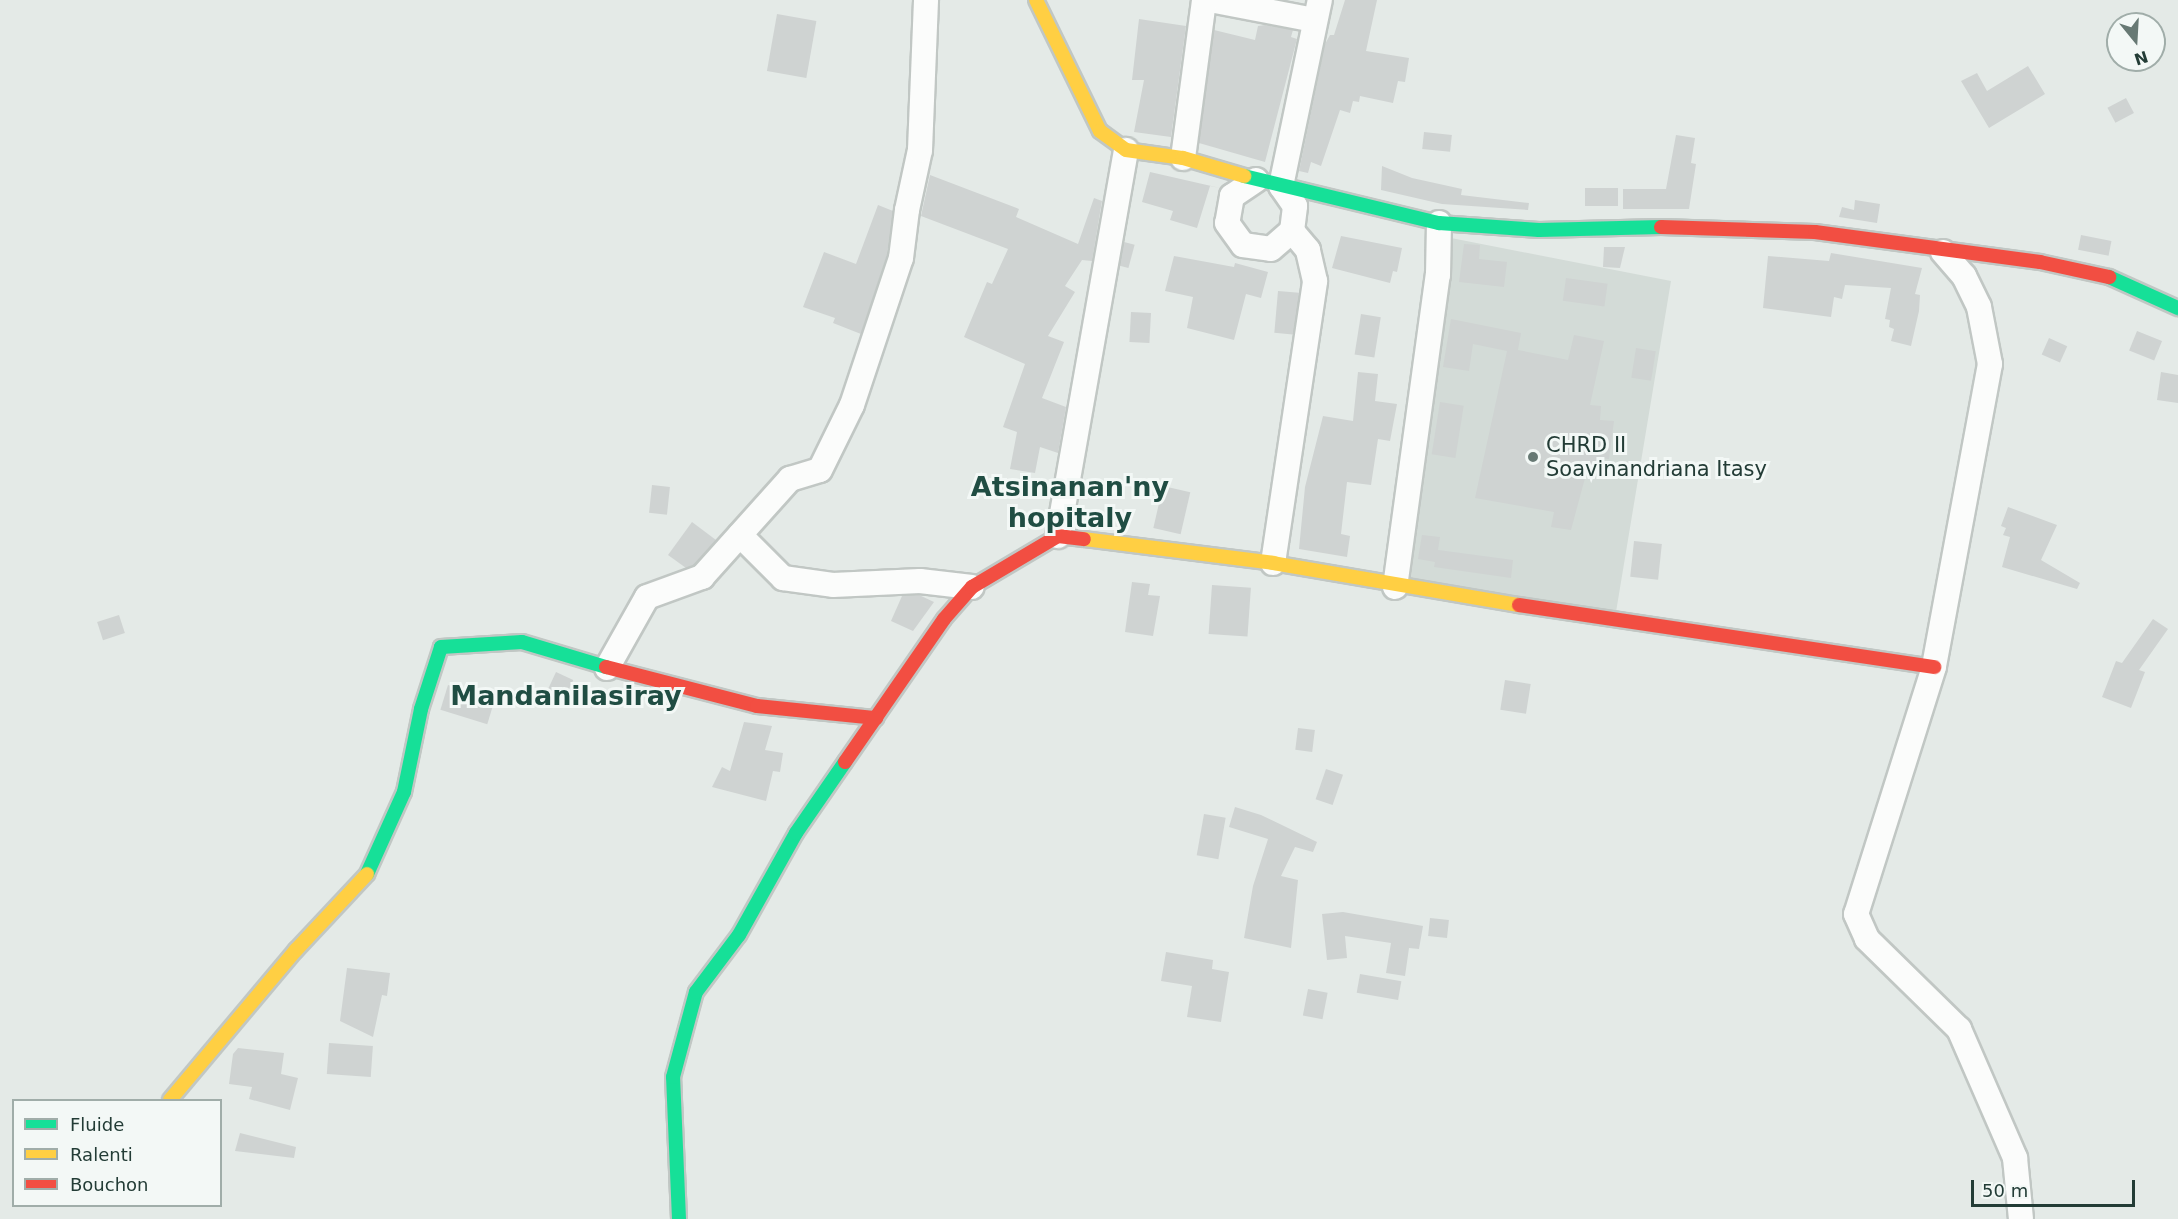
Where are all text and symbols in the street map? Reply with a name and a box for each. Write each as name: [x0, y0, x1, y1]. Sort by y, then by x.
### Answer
north arrow: [2106, 12, 2166, 72]
text: N: [2132, 47, 2150, 69]
place label: CHRD II Soavinandriana Itasy: [1546, 432, 1767, 482]
marker: CHRD II Soavinandriana Itasy: [1524, 448, 1542, 466]
district label: Atsinanan'ny hopitaly: [971, 470, 1169, 533]
district label: Mandanilasiray: [450, 680, 682, 712]
legend: [12, 1099, 222, 1207]
text: Fluide: [70, 1114, 124, 1135]
text: Ralenti: [70, 1144, 133, 1165]
scale bar: [1974, 1168, 2138, 1206]
text: Bouchon: [70, 1174, 149, 1195]
text: 50 m: [1982, 1180, 2028, 1201]

